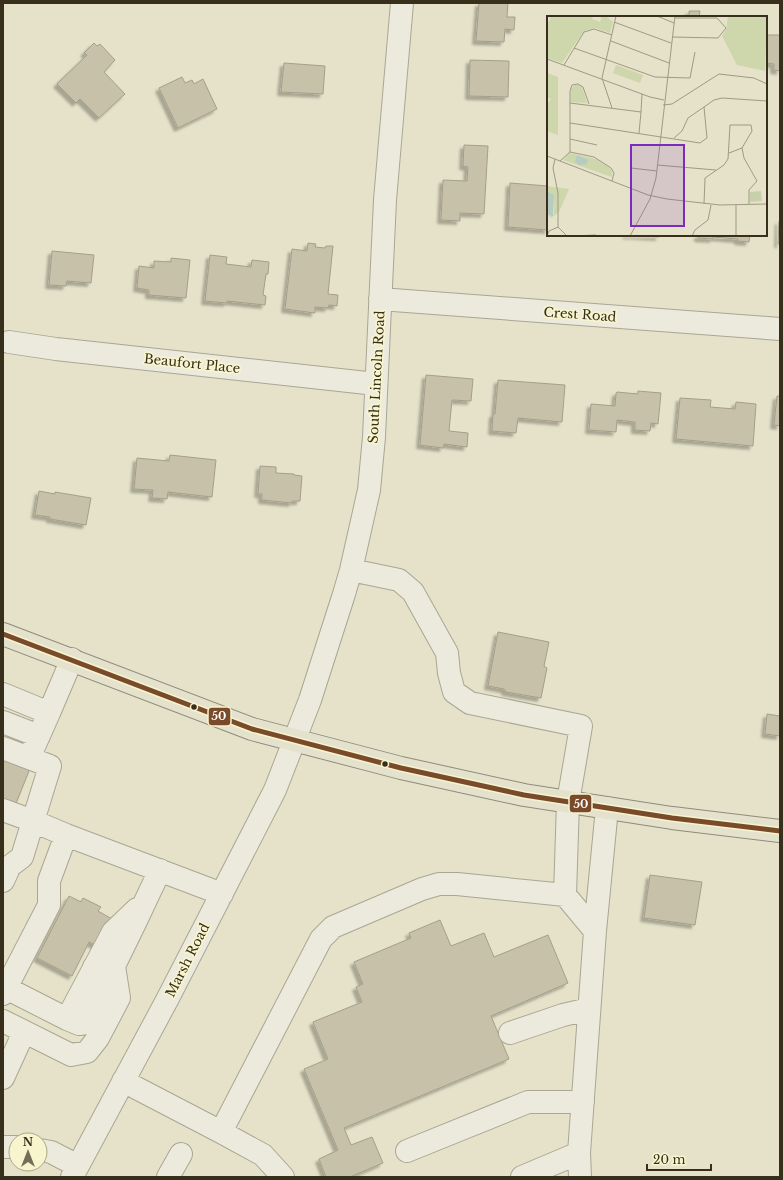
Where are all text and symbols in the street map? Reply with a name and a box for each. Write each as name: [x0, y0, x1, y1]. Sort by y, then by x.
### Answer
inset map: [547, 16, 767, 236]
street label: Crest Road: [543, 303, 617, 326]
street label: South Lincoln Road: [365, 310, 388, 444]
street label: Beaufort Place: [143, 350, 241, 377]
unlabelled marker: [189, 702, 199, 712]
line badge: 50: [208, 707, 231, 726]
text: 50: [212, 709, 226, 723]
unlabelled marker: [380, 759, 390, 769]
line badge: 50: [569, 794, 592, 813]
text: 50: [574, 797, 588, 811]
street label: Marsh Road: [162, 920, 213, 1000]
north arrow: [8, 1132, 48, 1172]
text: N: [23, 1135, 34, 1149]
scale bar: [647, 1146, 711, 1172]
text: 20 m: [653, 1152, 685, 1167]

